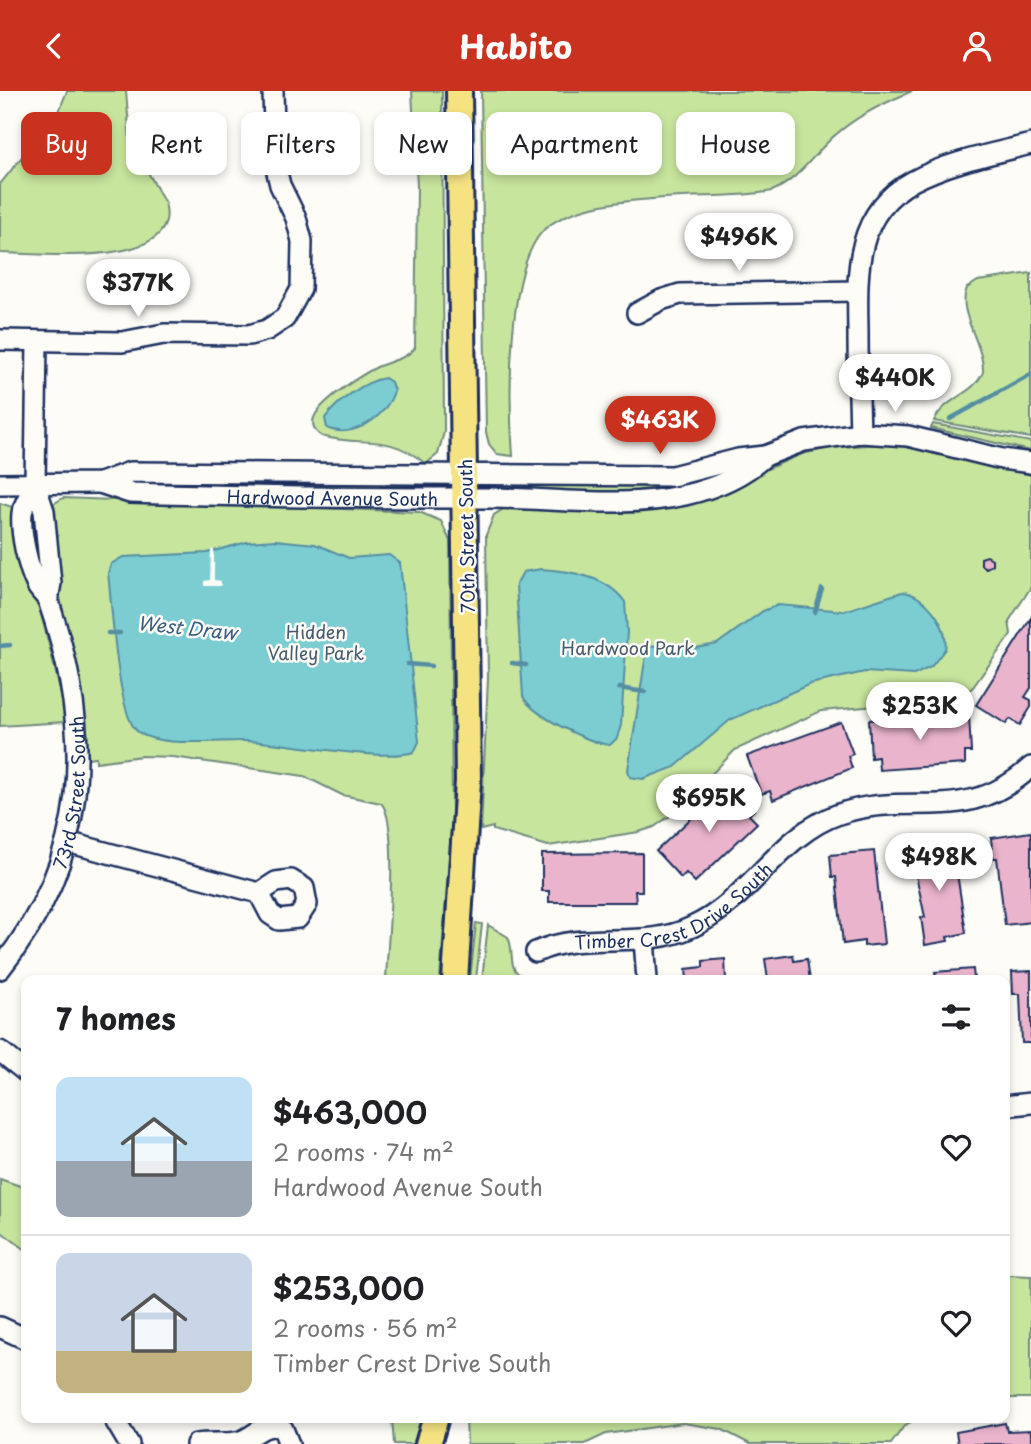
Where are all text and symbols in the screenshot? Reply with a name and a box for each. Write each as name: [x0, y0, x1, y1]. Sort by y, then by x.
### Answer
text: Habito: [459, 22, 572, 70]
icon: back: [35, 27, 73, 65]
icon: person: [958, 27, 996, 65]
chip: Buy: [21, 112, 112, 175]
chip: Rent: [126, 112, 227, 175]
chip: Filters: [241, 112, 360, 175]
chip: New: [374, 112, 472, 175]
chip: Apartment: [486, 112, 662, 175]
chip: House: [676, 112, 795, 175]
pin: $496K: [690, 213, 788, 273]
text: $496K: [700, 218, 778, 253]
pin: $377K: [89, 259, 187, 319]
text: $377K: [102, 264, 174, 299]
pin: $440K: [846, 355, 944, 414]
text: $440K: [855, 359, 935, 394]
pin: $463K: [611, 397, 709, 456]
text: $463K: [621, 401, 699, 436]
street label: 70th Street South: [451, 459, 481, 613]
street label: Hardwood Avenue South: [226, 482, 438, 511]
water label: West Draw: [136, 608, 240, 646]
park label: Hidden Valley Park: [268, 618, 364, 666]
park label: Hardwood Park: [561, 634, 695, 661]
pin: $253K: [871, 683, 969, 742]
text: $253K: [882, 687, 958, 722]
street label: 73rd Street South: [45, 715, 91, 872]
pin: $695K: [660, 775, 758, 834]
text: $695K: [672, 779, 746, 814]
pin: $498K: [890, 833, 988, 893]
text: $498K: [901, 838, 977, 873]
street label: Timber Crest Drive South: [573, 855, 778, 955]
text: 7 homes: [56, 995, 176, 1040]
icon: filters: [937, 998, 975, 1036]
text: $463,000: [273, 1089, 427, 1134]
icon: home: [112, 1105, 196, 1189]
icon: heart: [937, 1128, 975, 1166]
text: 2 rooms · 74 m²: [273, 1134, 454, 1169]
text: Hardwood Avenue South: [273, 1169, 543, 1204]
text: $253,000: [273, 1265, 424, 1310]
icon: home: [112, 1281, 196, 1365]
icon: heart: [937, 1304, 975, 1342]
text: 2 rooms · 56 m²: [273, 1310, 458, 1345]
text: Timber Crest Drive South: [273, 1345, 551, 1380]

